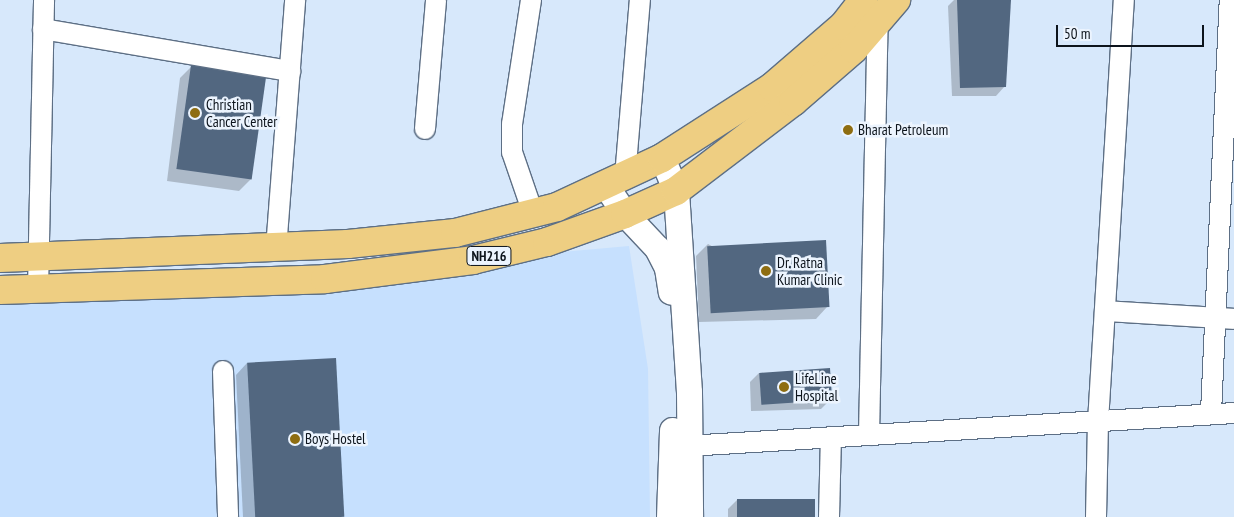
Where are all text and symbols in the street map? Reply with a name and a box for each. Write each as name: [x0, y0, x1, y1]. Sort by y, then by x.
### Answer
scale bar: [1059, 15, 1206, 47]
text: 50 m: [1064, 24, 1090, 43]
place label: Christian Cancer Center: [206, 95, 277, 130]
marker: Christian Cancer Center: [188, 106, 202, 120]
place label: Bharat Petroleum: [858, 121, 948, 139]
marker: Bharat Petroleum: [842, 124, 854, 136]
road number: NH216: [465, 245, 513, 268]
place label: Dr. Ratna Kumar Clinic: [777, 253, 842, 288]
marker: Dr. Ratna Kumar Clinic: [759, 264, 773, 278]
place label: LifeLine Hospital: [795, 369, 838, 404]
marker: LifeLine Hospital: [777, 380, 791, 394]
place label: Boys Hostel: [305, 430, 366, 448]
marker: Boys Hostel: [289, 433, 301, 445]

